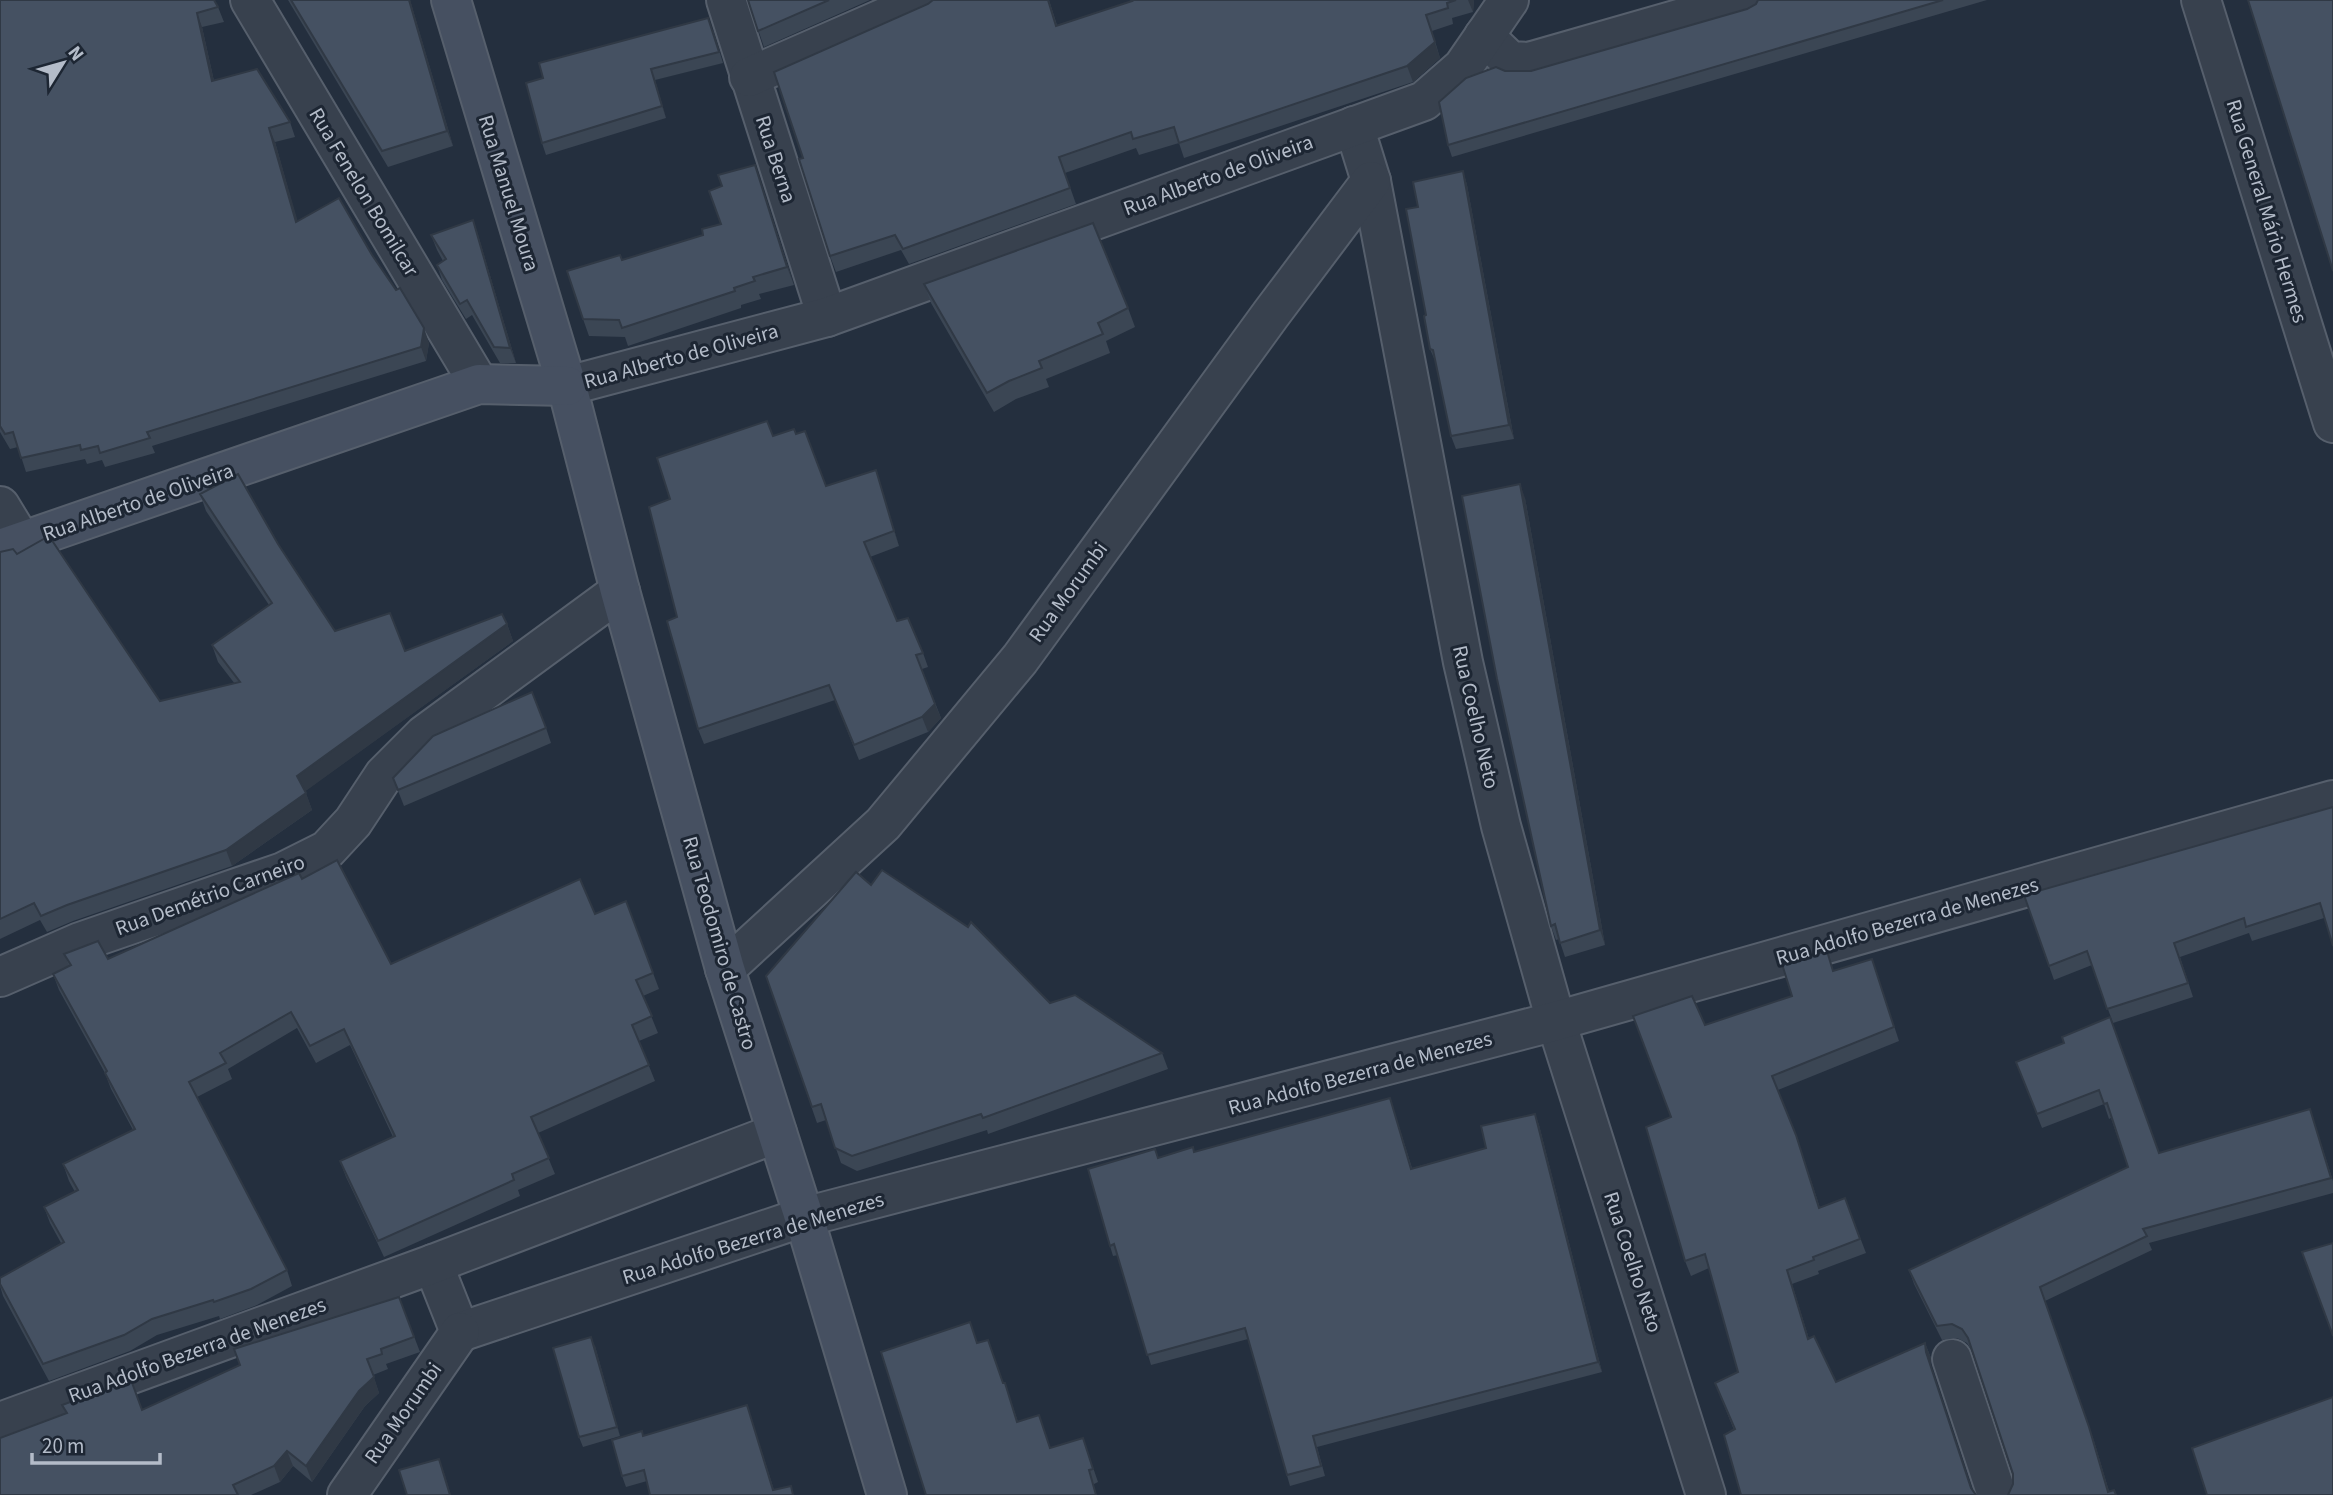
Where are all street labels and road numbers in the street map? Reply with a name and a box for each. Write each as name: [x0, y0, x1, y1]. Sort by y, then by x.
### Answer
street label: Rua General Mário Hermes: [2219, 96, 2315, 327]
street label: Rua Fenelon Bomilcar: [302, 102, 427, 283]
street label: Rua Manuel Moura: [471, 111, 547, 275]
street label: Rua Berna: [748, 111, 804, 207]
street label: Rua Alberto de Oliveira: [1119, 127, 1317, 223]
street label: Rua Alberto de Oliveira: [581, 316, 781, 396]
street label: Rua Alberto de Oliveira: [39, 455, 237, 549]
street label: Rua Morumbi: [1021, 536, 1115, 648]
street label: Rua Coelho Neto: [1445, 642, 1507, 792]
street label: Rua Teodomiro de Castro: [675, 833, 765, 1053]
street label: Rua Demétrio Carneiro: [111, 847, 309, 943]
street label: Rua Adolfo Bezerra de Menezes: [1772, 869, 2042, 973]
street label: Rua Adolfo Bezerra de Menezes: [1225, 1023, 1495, 1123]
street label: Rua Adolfo Bezerra de Menezes: [619, 1184, 888, 1292]
street label: Rua Coelho Neto: [1596, 1188, 1670, 1336]
street label: Rua Adolfo Bezerra de Menezes: [64, 1289, 330, 1411]
street label: Rua Morumbi: [357, 1356, 449, 1470]

